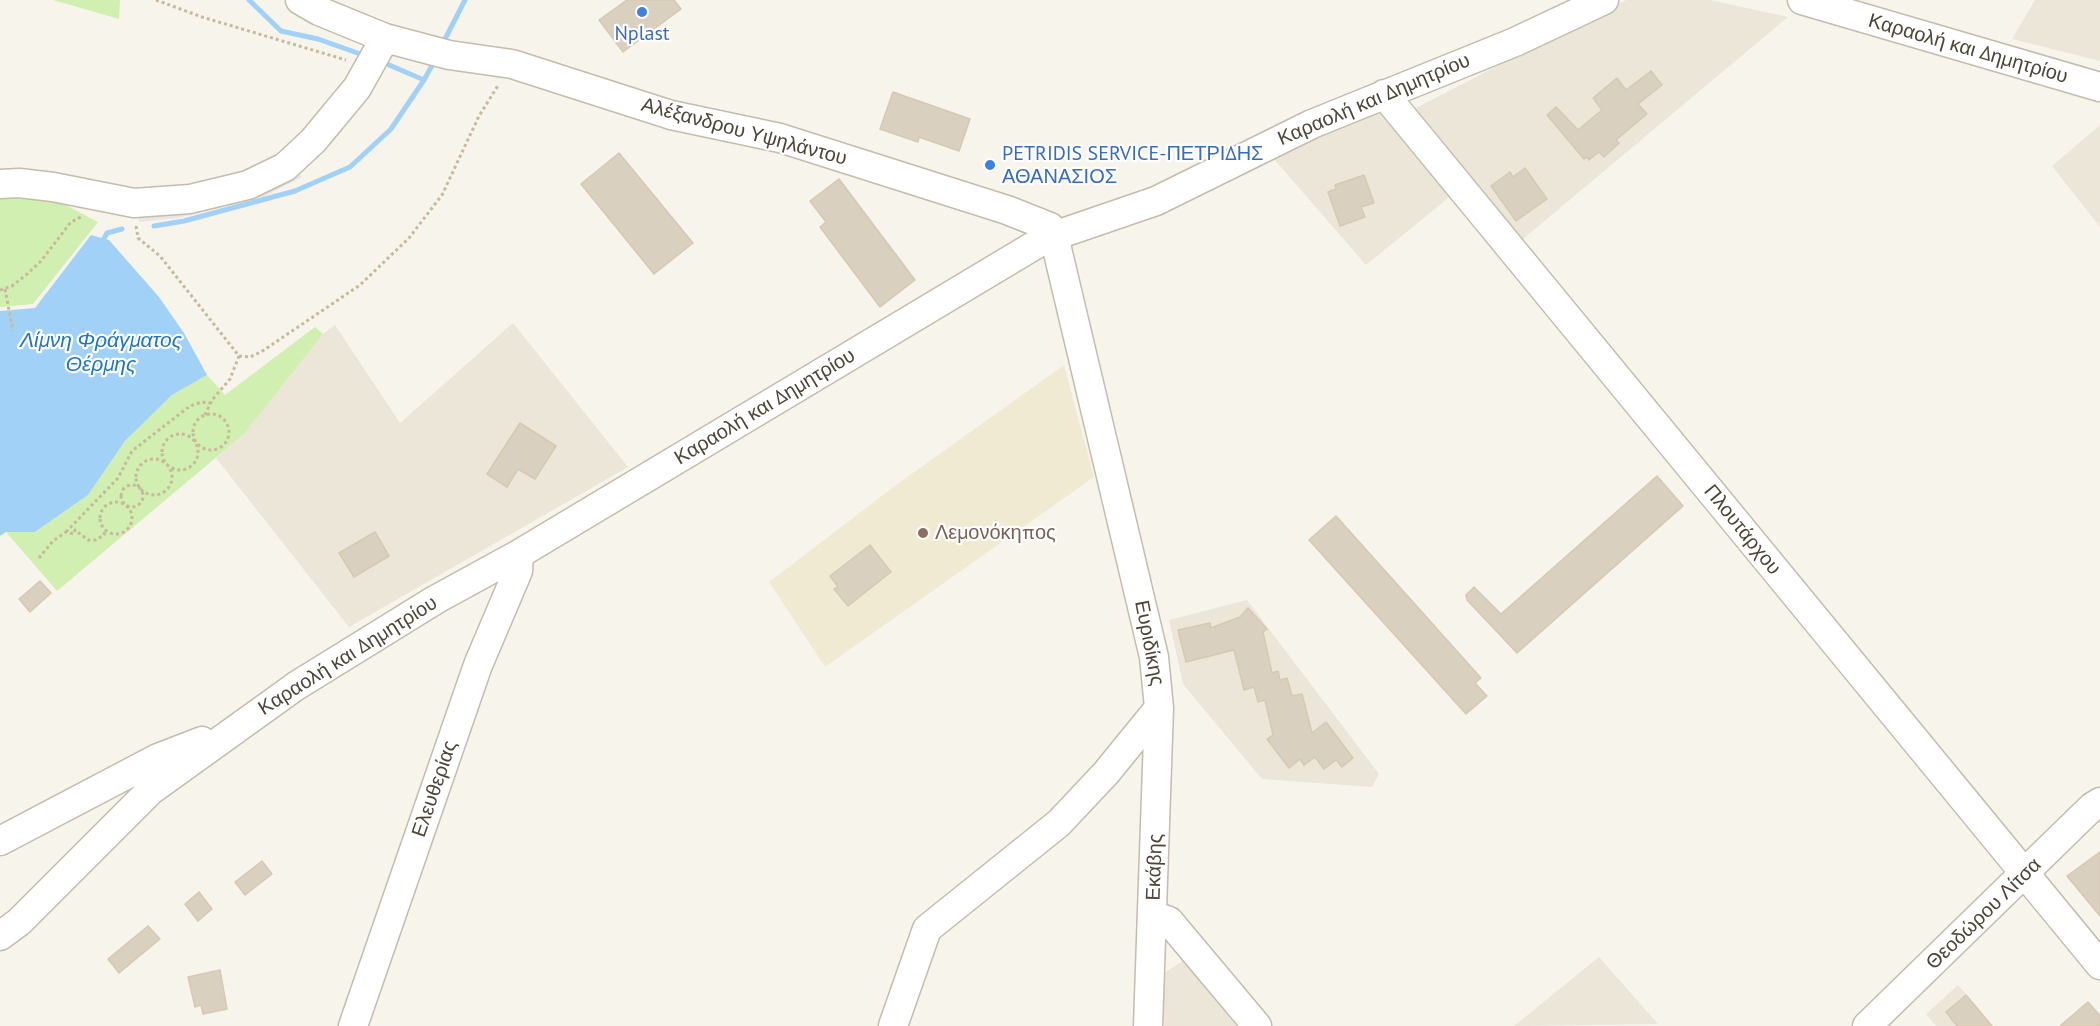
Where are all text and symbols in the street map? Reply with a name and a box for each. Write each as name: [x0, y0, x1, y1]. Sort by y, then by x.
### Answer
marker: Nplast: [635, 5, 649, 19]
street label: Καραολή και Δημητρίου: [1866, 9, 2070, 89]
place label: Nplast: [614, 22, 670, 46]
street label: Καραολή και Δημητρίου: [1274, 49, 1474, 151]
street label: Αλέξανδρου Υψηλάντου: [639, 93, 849, 171]
place label: PETRIDIS SERVICE-ΠΕΤΡΙΔΗΣ ΑΘΑΝΑΣΙΟΣ: [1002, 142, 1263, 189]
marker: PETRIDIS SERVICE-ΠΕΤΡΙΔΗΣ ΑΘΑΝΑΣΙΟΣ: [983, 158, 997, 172]
water label: Λίμνη Φράγματος Θέρμης: [20, 328, 182, 378]
street label: Καραολή και Δημητρίου: [670, 344, 860, 470]
street label: Πλουτάρχου: [1698, 480, 1786, 580]
place label: Λεμονόκηπος: [935, 521, 1056, 545]
marker: Λεμονόκηπος: [916, 526, 930, 540]
street label: Καραολή και Δημητρίου: [254, 591, 442, 721]
street label: Ευριδίκης: [1129, 598, 1169, 688]
street label: Ελευθερίας: [407, 738, 463, 840]
street label: Εκάβης: [1142, 833, 1168, 901]
street label: Θεοδώρου Λίτσα: [1922, 853, 2046, 975]

